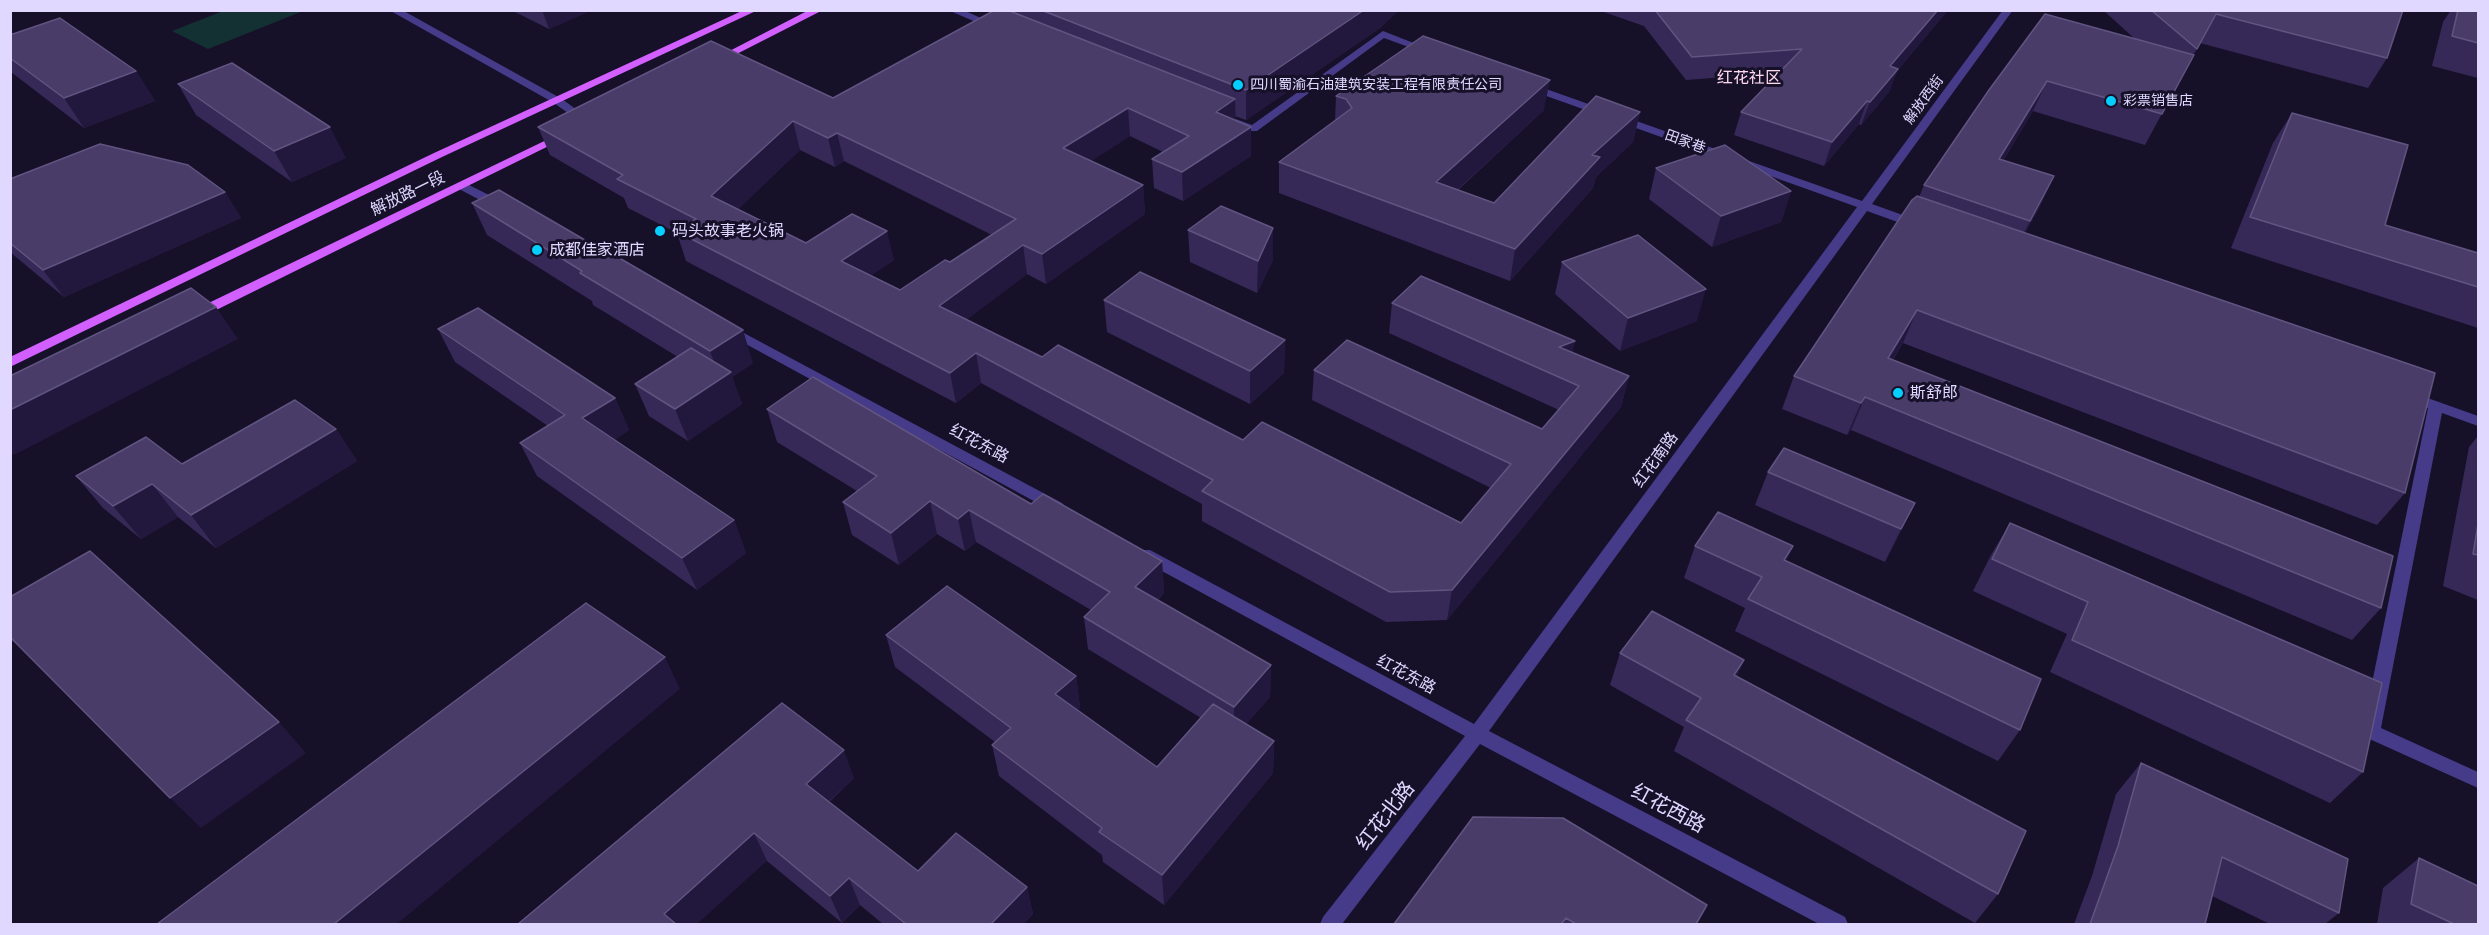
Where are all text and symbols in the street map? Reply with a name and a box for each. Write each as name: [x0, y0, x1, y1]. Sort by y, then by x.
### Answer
district label: 红花社区: [1717, 68, 1781, 88]
street label: 解放西街: [1901, 72, 1947, 128]
place label: 四川蜀渝石油建筑安装工程有限责任公司: [1250, 77, 1502, 93]
marker: 四川蜀渝石油建筑安装工程有限责任公司: [1231, 78, 1245, 92]
place label: 彩票销售店: [2123, 93, 2193, 109]
marker: 彩票销售店: [2104, 94, 2118, 108]
street label: 田家巷: [1662, 127, 1708, 157]
street label: 解放路一段: [368, 168, 448, 220]
place label: 码头故事老火锅: [672, 221, 784, 241]
marker: 码头故事老火锅: [653, 224, 667, 238]
place label: 成都佳家酒店: [549, 240, 645, 260]
marker: 成都佳家酒店: [530, 243, 544, 257]
place label: 斯舒郎: [1910, 383, 1958, 403]
marker: 斯舒郎: [1891, 386, 1905, 400]
street label: 红花东路: [946, 421, 1012, 467]
street label: 红花南路: [1629, 428, 1683, 492]
street label: 红花东路: [1373, 652, 1439, 698]
street label: 红花北路: [1352, 777, 1420, 855]
street label: 红花西路: [1627, 780, 1709, 838]

